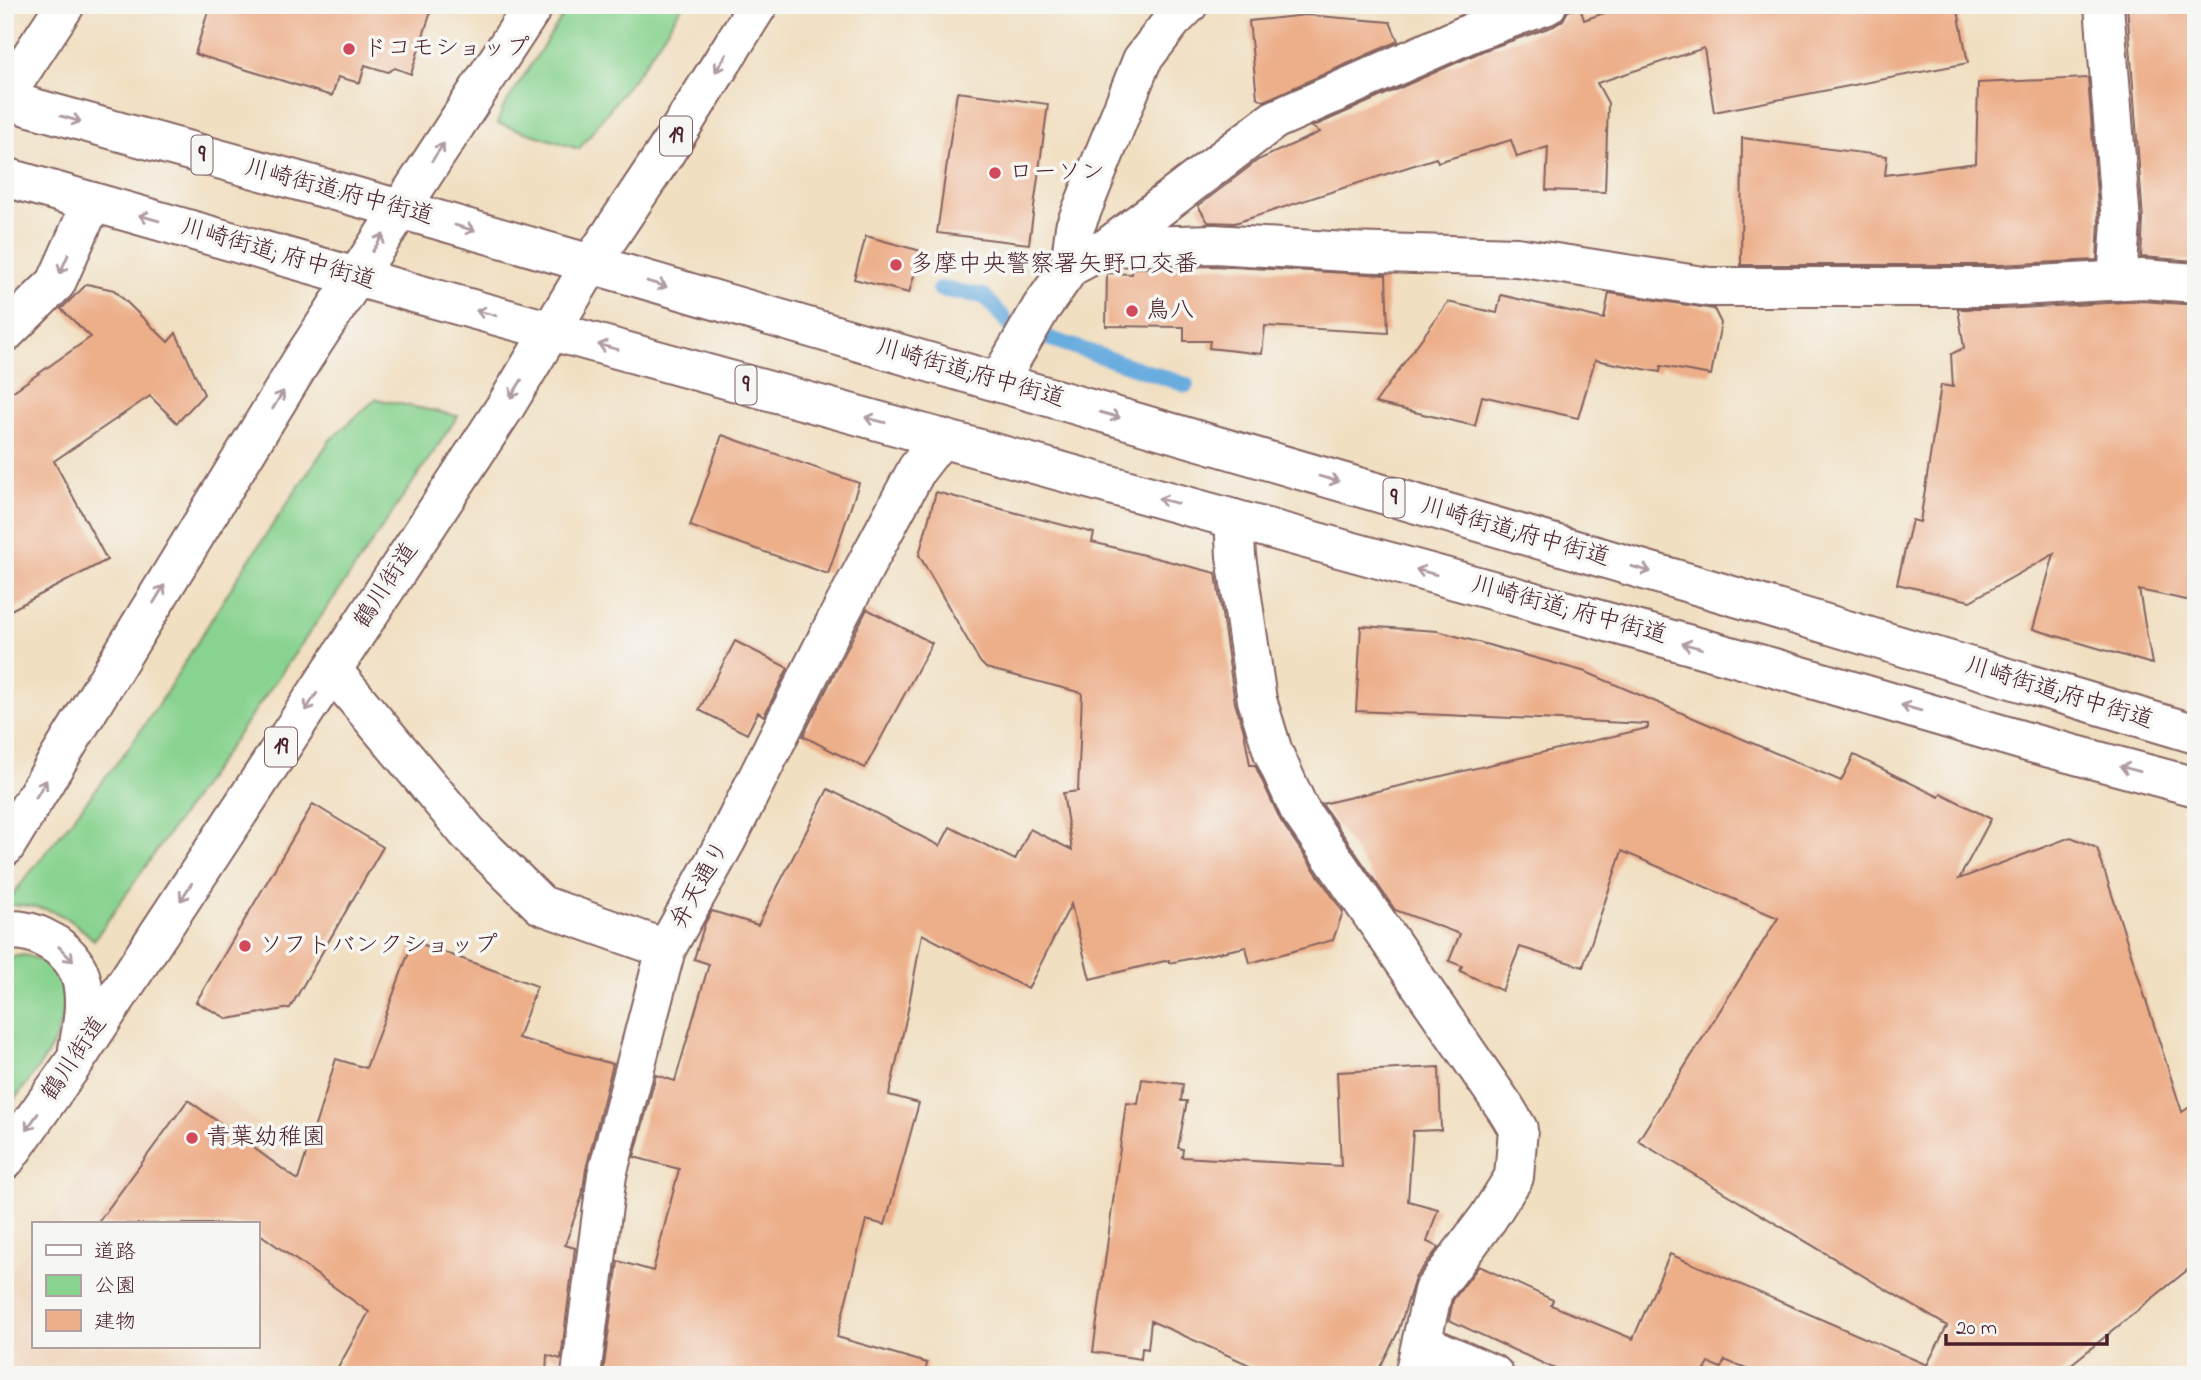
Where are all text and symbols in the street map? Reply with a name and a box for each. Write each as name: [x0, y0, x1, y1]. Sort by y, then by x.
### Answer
place label: ドコモショップ: [363, 32, 530, 67]
marker: ドコモショップ: [341, 41, 357, 57]
one-way arrow: [714, 53, 728, 73]
one-way arrow: [60, 113, 82, 126]
road number: 19: [660, 116, 692, 155]
road number: 9: [192, 136, 212, 174]
one-way arrow: [431, 143, 445, 163]
street label: 川崎街道:府中街道: [241, 151, 437, 235]
place label: ローソン: [1009, 156, 1105, 191]
marker: ローソン: [987, 165, 1003, 181]
street label: 川崎街道; 府中街道: [177, 210, 379, 300]
one-way arrow: [138, 211, 160, 224]
one-way arrow: [454, 223, 476, 236]
one-way arrow: [370, 234, 385, 253]
place label: 多摩中央警察署矢野口交番: [910, 248, 1198, 283]
one-way arrow: [57, 253, 70, 274]
marker: 多摩中央警察署矢野口交番: [888, 257, 904, 273]
one-way arrow: [645, 278, 667, 291]
place label: 鳥八: [1146, 294, 1194, 329]
marker: 鳥八: [1124, 303, 1140, 319]
one-way arrow: [475, 305, 497, 318]
street label: 川崎街道;府中街道: [871, 330, 1069, 418]
one-way arrow: [597, 340, 620, 353]
road number: 9: [736, 366, 756, 404]
one-way arrow: [509, 378, 523, 398]
one-way arrow: [271, 391, 285, 411]
one-way arrow: [1099, 410, 1121, 423]
one-way arrow: [864, 413, 886, 426]
one-way arrow: [1318, 473, 1340, 486]
road number: 9: [1384, 478, 1404, 518]
street label: 川崎街道;府中街道: [1416, 489, 1614, 577]
one-way arrow: [1157, 494, 1180, 507]
street label: 鶴川街道: [346, 536, 428, 636]
one-way arrow: [1630, 564, 1652, 577]
one-way arrow: [1415, 565, 1437, 578]
street label: 川崎街道; 府中街道: [1467, 568, 1671, 654]
one-way arrow: [153, 585, 167, 605]
one-way arrow: [1681, 638, 1703, 651]
street label: 川崎街道;府中街道: [1961, 649, 2157, 739]
one-way arrow: [303, 692, 318, 711]
one-way arrow: [1900, 700, 1922, 713]
road number: 19: [265, 727, 297, 766]
one-way arrow: [2119, 762, 2141, 775]
one-way arrow: [34, 779, 48, 799]
street label: 弁天通り: [662, 835, 740, 935]
one-way arrow: [179, 882, 193, 901]
place label: ソフトバンクショップ: [259, 929, 498, 964]
marker: ソフトバンクショップ: [237, 938, 253, 954]
one-way arrow: [58, 945, 75, 962]
street label: 鶴川街道: [34, 1009, 116, 1109]
one-way arrow: [25, 1112, 39, 1131]
place label: 青葉幼稚園: [206, 1121, 326, 1156]
marker: 青葉幼稚園: [184, 1130, 200, 1146]
legend: [32, 1222, 259, 1348]
text: 道路: [94, 1238, 136, 1268]
text: 公園: [94, 1272, 136, 1302]
scale bar: [1946, 1303, 2106, 1347]
text: 建物: [94, 1308, 136, 1338]
text: 20 m: [1956, 1314, 1997, 1344]

